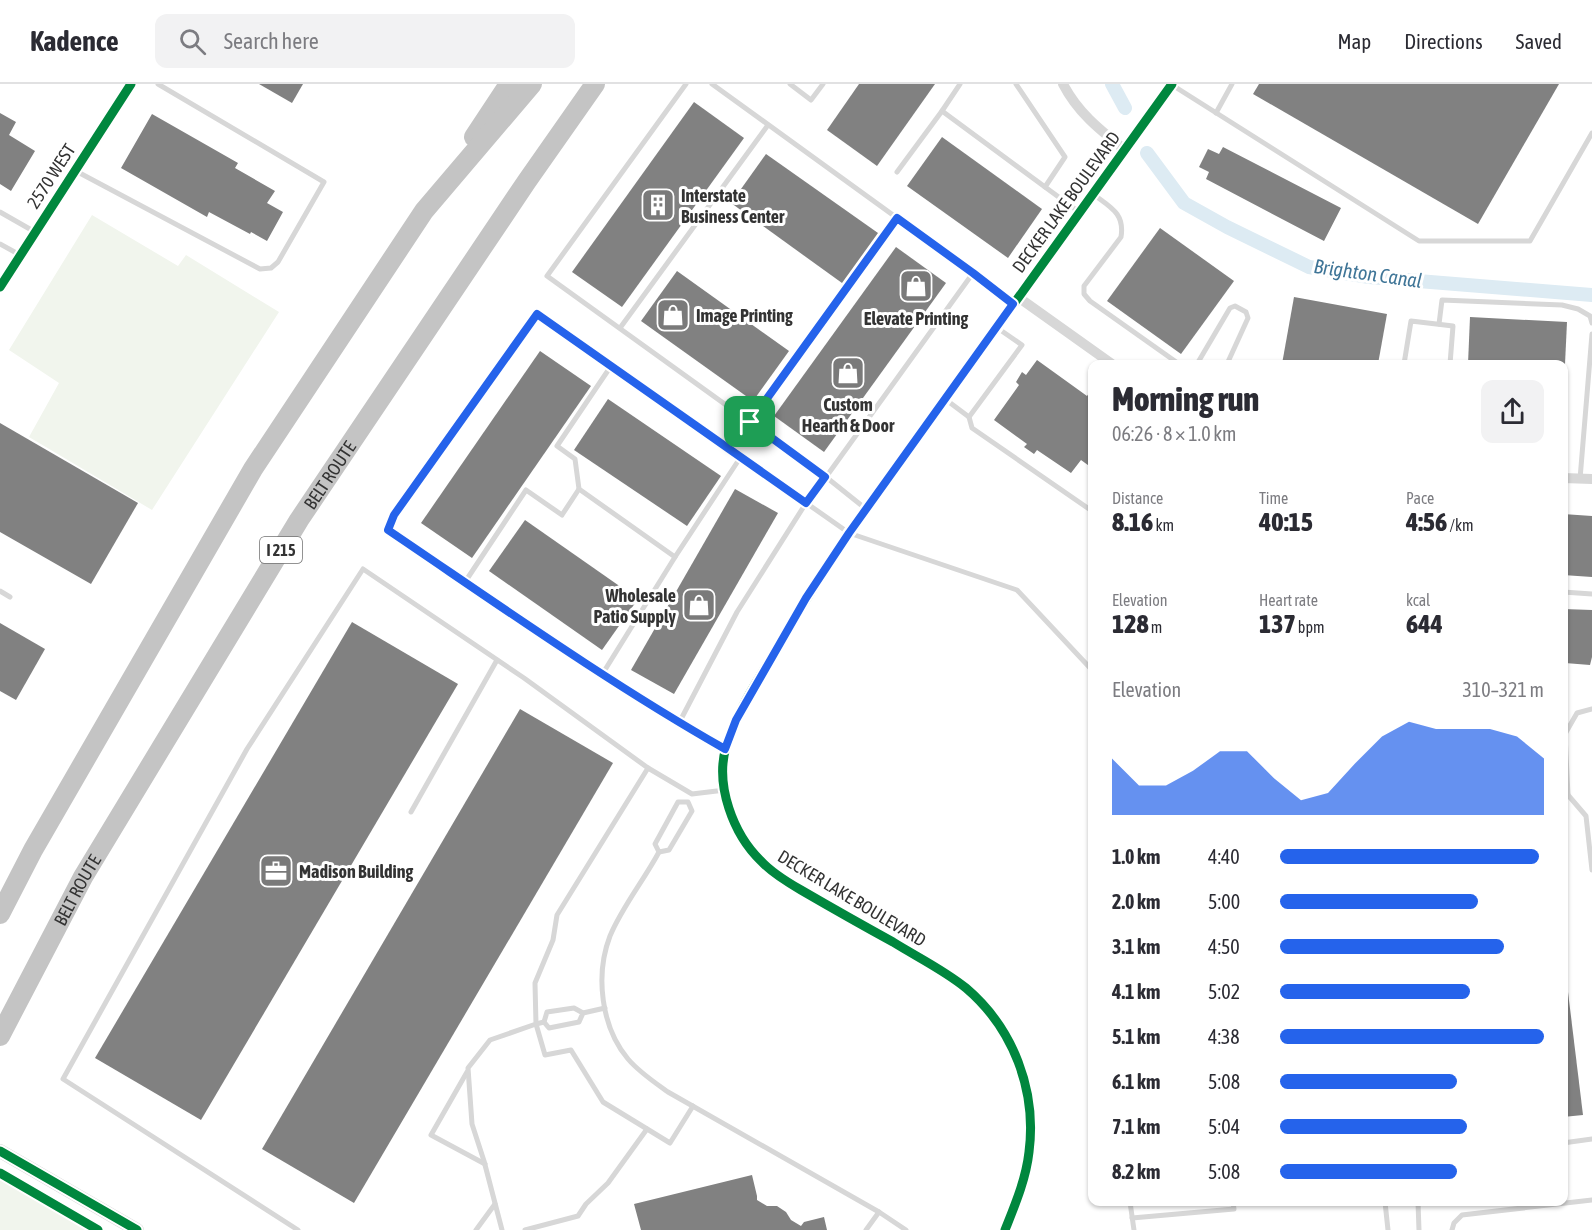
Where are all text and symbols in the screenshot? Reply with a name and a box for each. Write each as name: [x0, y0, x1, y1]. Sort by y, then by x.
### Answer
search box: [155, 14, 575, 68]
text: Kadence: [30, 25, 119, 57]
icon: search: [176, 25, 209, 58]
text: Search here: [224, 28, 319, 54]
text: Map: [1337, 29, 1371, 53]
text: Directions: [1404, 29, 1483, 53]
text: Saved: [1516, 29, 1562, 53]
street label: DECKER LAKE BOULEVARD: [1008, 127, 1124, 277]
street label: 2570 WEST: [22, 140, 80, 212]
place label: Interstate Business Center: [681, 185, 785, 227]
building icon: Interstate Business Center: [640, 187, 676, 223]
water label: Brighton Canal: [1312, 254, 1424, 292]
shop icon: Elevate Printing: [898, 268, 934, 304]
shop icon: Image Printing: [655, 297, 691, 333]
place label: Image Printing: [696, 305, 793, 326]
place label: Elevate Printing: [864, 308, 968, 329]
shop icon: Custom Hearth & Door: [830, 355, 866, 391]
text: Morning run: [1112, 380, 1259, 418]
button: share: [1481, 380, 1544, 443]
place label: Custom Hearth & Door: [802, 394, 895, 436]
pin: [724, 396, 775, 447]
icon: arrive: [733, 405, 766, 438]
text: 06:26 · 8 × 1.0 km: [1112, 422, 1237, 445]
street label: BELT ROUTE: [299, 437, 360, 513]
text: Distance: [1112, 489, 1163, 507]
text: Time: [1259, 489, 1288, 507]
text: Pace: [1406, 489, 1434, 507]
text: 8.16: [1112, 507, 1153, 537]
text: 40:15: [1259, 507, 1313, 537]
text: 4:56: [1406, 507, 1447, 537]
text: km: [1153, 516, 1174, 534]
text: /km: [1447, 516, 1473, 534]
road number: I 215: [260, 537, 302, 563]
place label: Wholesale Patio Supply: [594, 585, 677, 627]
shop icon: Wholesale Patio Supply: [681, 587, 717, 623]
text: Elevation: [1112, 591, 1167, 609]
text: Heart rate: [1259, 591, 1318, 609]
text: kcal: [1406, 591, 1430, 609]
text: 128: [1112, 609, 1149, 639]
text: 137: [1259, 609, 1296, 639]
text: 644: [1406, 609, 1443, 639]
text: m: [1149, 618, 1162, 636]
text: bpm: [1296, 618, 1325, 636]
text: Elevation: [1112, 678, 1181, 701]
text: 310–321 m: [1462, 678, 1544, 701]
street label: DECKER LAKE BOULEVARD: [774, 845, 930, 951]
text: 1.0 km: [1112, 845, 1160, 868]
text: 4:40: [1208, 845, 1240, 868]
street label: BELT ROUTE: [49, 850, 105, 929]
office icon: Madison Building: [258, 853, 294, 889]
place label: Madison Building: [299, 861, 413, 882]
text: 2.0 km: [1112, 890, 1160, 913]
text: 5:00: [1208, 890, 1240, 913]
text: 3.1 km: [1112, 935, 1160, 958]
text: 4:50: [1208, 935, 1240, 958]
text: 4.1 km: [1112, 980, 1160, 1003]
text: 5:02: [1208, 980, 1240, 1003]
text: 5.1 km: [1112, 1025, 1160, 1048]
text: 4:38: [1208, 1025, 1240, 1048]
text: 6.1 km: [1112, 1070, 1160, 1093]
text: 5:08: [1208, 1070, 1240, 1093]
text: 7.1 km: [1112, 1115, 1160, 1138]
text: 5:04: [1208, 1115, 1240, 1138]
text: 8.2 km: [1112, 1160, 1160, 1183]
text: 5:08: [1208, 1160, 1240, 1183]

